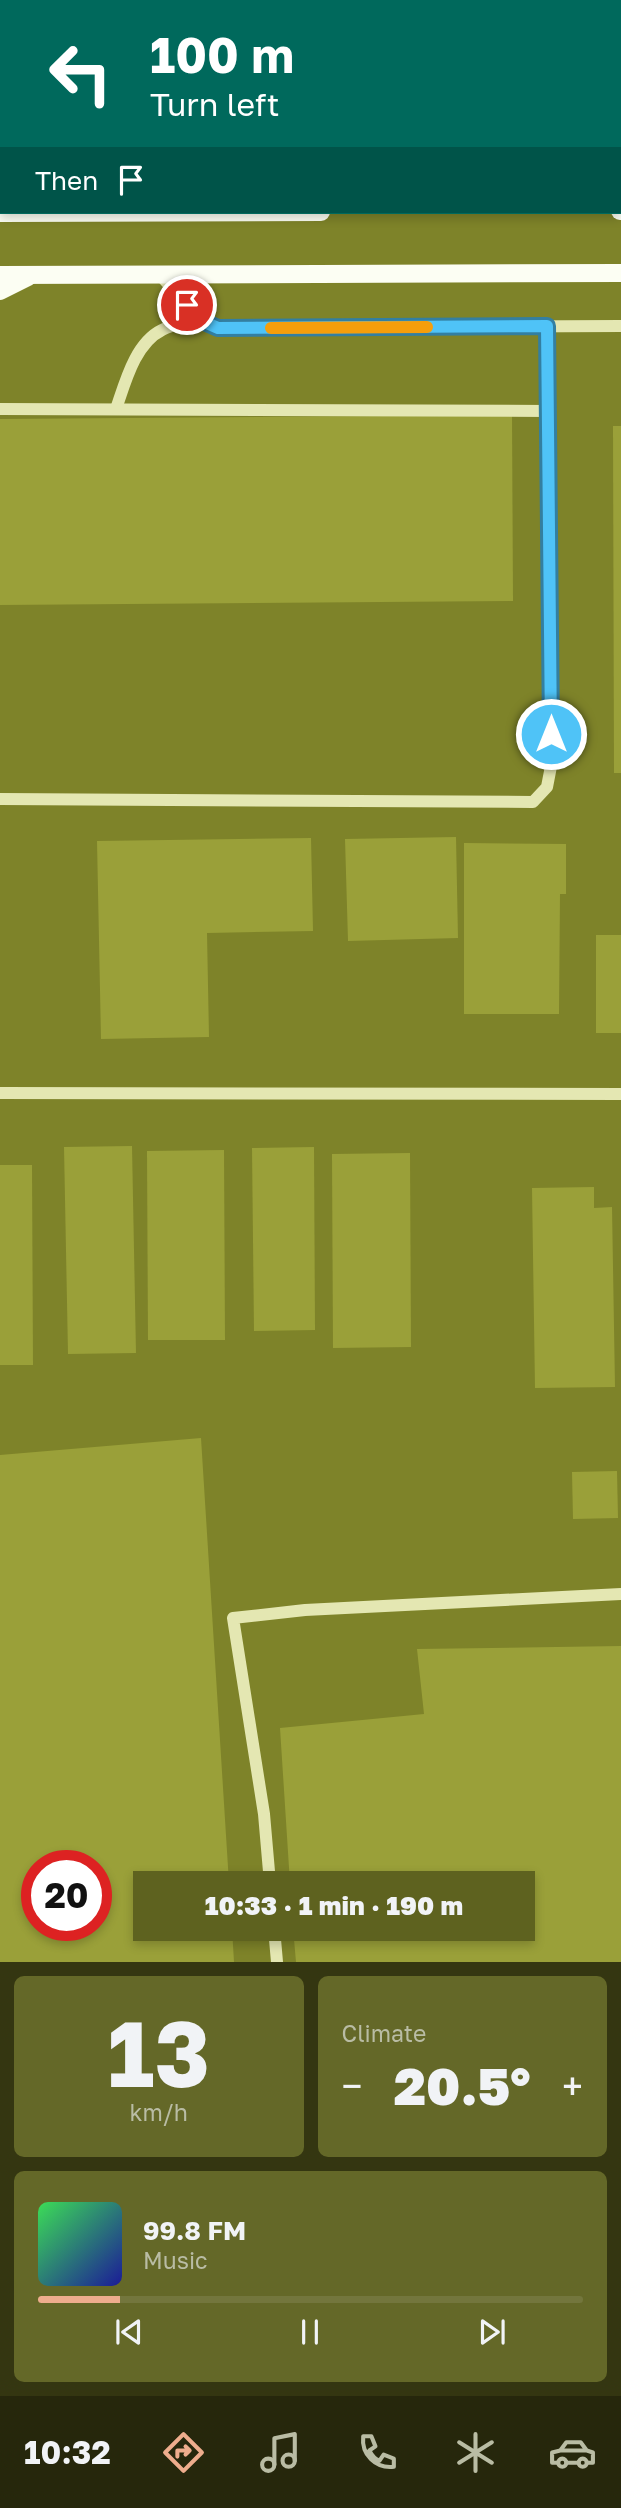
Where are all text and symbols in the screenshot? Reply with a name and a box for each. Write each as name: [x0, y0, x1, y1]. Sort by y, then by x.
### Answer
text: 100 m: [150, 25, 294, 84]
icon: left: [35, 28, 126, 119]
text: Turn left: [150, 85, 279, 123]
icon: arrive: [112, 161, 150, 199]
text: Then: [35, 165, 98, 196]
pin: [157, 275, 217, 335]
icon: arrive: [168, 286, 206, 324]
position arrow: [514, 697, 588, 771]
speed limit sign: 20: [21, 1850, 112, 1941]
text: 10:33 · 1 min · 190 m: [205, 1890, 463, 1921]
text: 13: [108, 1998, 210, 2107]
text: Climate: [342, 2019, 426, 2047]
text: 20.5°: [394, 2054, 531, 2116]
text: −: [342, 2063, 362, 2108]
text: +: [562, 2063, 583, 2108]
text: km/h: [129, 2098, 188, 2126]
text: 99.8 FM: [143, 2215, 246, 2246]
text: Music: [143, 2246, 208, 2274]
icon: previous: [110, 2313, 148, 2351]
icon: pause: [291, 2313, 329, 2351]
icon: next: [473, 2313, 511, 2351]
icon: directions: [159, 2428, 208, 2477]
icon: music: [256, 2428, 305, 2477]
icon: phone: [353, 2428, 402, 2477]
icon: climate: [451, 2428, 500, 2477]
icon: car: [548, 2428, 597, 2477]
text: 10:32: [24, 2433, 111, 2471]

